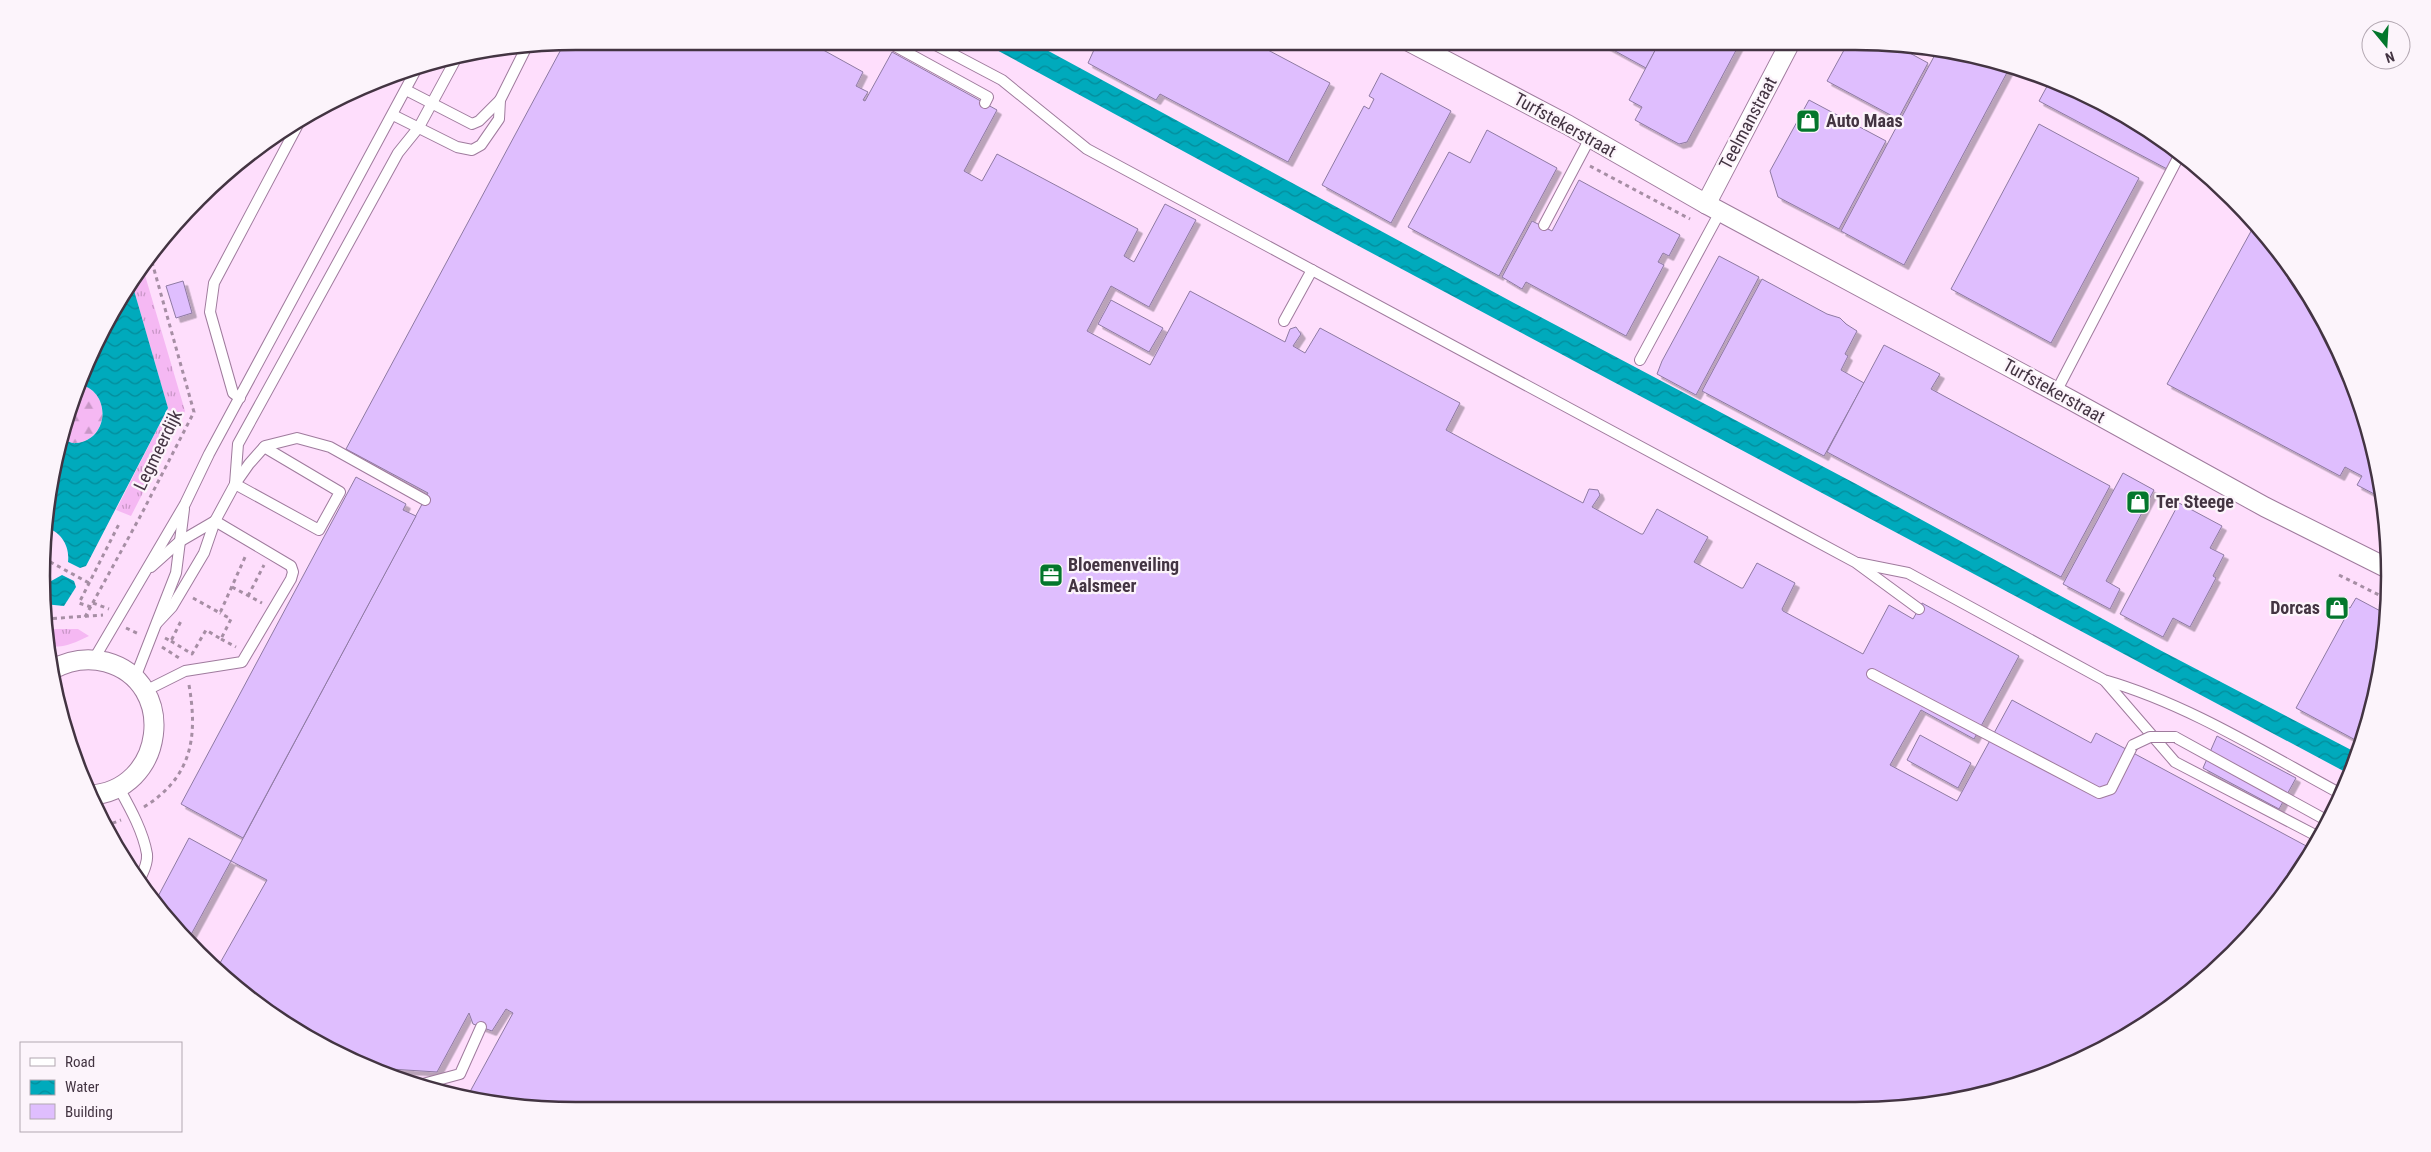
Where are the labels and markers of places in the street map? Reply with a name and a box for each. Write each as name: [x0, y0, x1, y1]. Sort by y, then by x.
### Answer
shop icon: Auto Maas: [1795, 108, 1821, 134]
place label: Auto Maas: [1826, 110, 1903, 131]
shop icon: Ter Steege: [2125, 489, 2151, 515]
place label: Ter Steege: [2156, 491, 2234, 512]
place label: Bloemenveiling Aalsmeer: [1068, 554, 1179, 596]
office icon: Bloemenveiling Aalsmeer: [1038, 562, 1064, 588]
shop icon: Dorcas: [2324, 595, 2350, 621]
place label: Dorcas: [2270, 597, 2320, 618]

